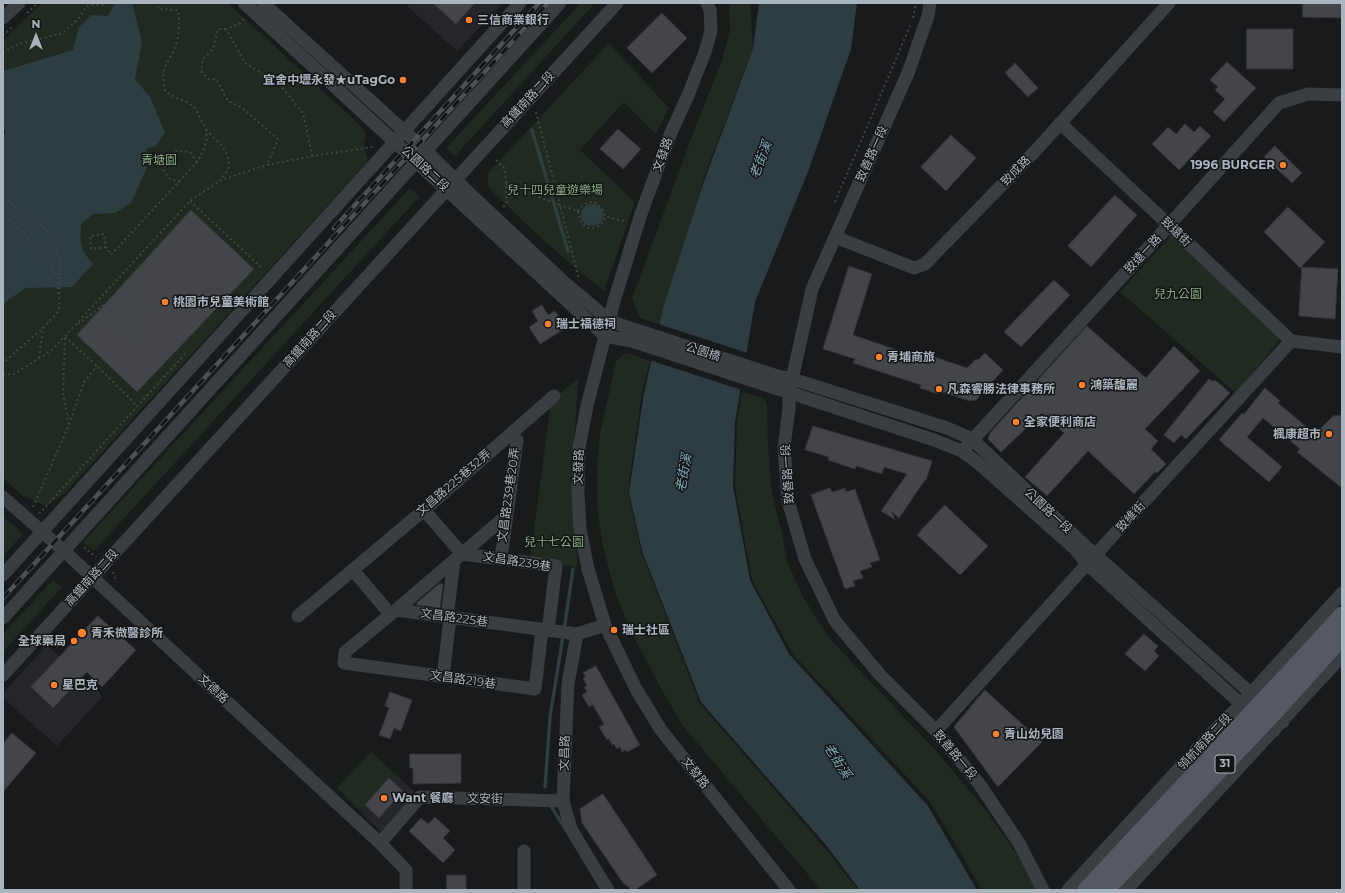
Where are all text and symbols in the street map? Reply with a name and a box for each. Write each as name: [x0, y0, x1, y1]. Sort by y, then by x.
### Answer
place label: 三信商業銀行: [477, 13, 549, 27]
marker: 三信商業銀行: [464, 15, 474, 25]
north arrow: [16, 16, 56, 56]
text: N: [32, 17, 40, 31]
street label: 高鐵南路二段: [498, 69, 558, 131]
place label: 宜舍中壢永發★uTagGo: [263, 73, 395, 87]
marker: 宜舍中壢永發★uTagGo: [398, 75, 408, 85]
street label: 致善路一段: [853, 124, 891, 184]
street label: 文發路: [650, 136, 676, 174]
water label: 老街溪: [747, 139, 775, 181]
street label: 公園路二段: [398, 143, 452, 195]
park label: 青塘園: [141, 153, 177, 167]
street label: 致成路: [998, 153, 1034, 189]
place label: 1996 BURGER: [1190, 158, 1275, 172]
marker: 1996 BURGER: [1278, 160, 1288, 170]
park label: 兒十四兒童遊樂場: [507, 183, 603, 197]
street label: 致遠街: [1158, 214, 1194, 250]
street label: 致遠一路: [1121, 232, 1165, 276]
park label: 兒九公園: [1154, 287, 1202, 301]
place label: 桃園市兒童美術館: [173, 295, 269, 309]
marker: 桃園市兒童美術館: [160, 297, 170, 307]
street label: 高鐵南路二段: [281, 307, 339, 371]
place label: 瑞士福德祠: [556, 317, 616, 331]
marker: 瑞士福德祠: [543, 319, 553, 329]
street label: 公園橋: [684, 340, 722, 364]
place label: 青埔商旅: [887, 350, 935, 364]
marker: 青埔商旅: [874, 352, 884, 362]
place label: 鴻築馥麗: [1090, 378, 1138, 392]
marker: 鴻築馥麗: [1077, 380, 1087, 390]
place label: 凡森睿勝法律事務所: [947, 382, 1055, 396]
marker: 凡森睿勝法律事務所: [934, 384, 944, 394]
place label: 全家便利商店: [1024, 415, 1096, 429]
marker: 全家便利商店: [1011, 417, 1021, 427]
place label: 楓康超市: [1273, 427, 1321, 441]
marker: 楓康超市: [1324, 429, 1334, 439]
street label: 致善路一段: [779, 444, 797, 504]
street label: 文昌路225巷32弄: [414, 447, 494, 519]
street label: 文昌路239巷20弄: [495, 447, 523, 543]
street label: 文發路: [571, 449, 587, 485]
water label: 老街溪: [673, 452, 695, 494]
street label: 公園路一段: [1021, 485, 1075, 537]
street label: 致維街: [1114, 499, 1148, 535]
park label: 兒十七公園: [524, 535, 584, 549]
street label: 高鐵南路二段: [63, 546, 121, 610]
street label: 文昌路239巷: [482, 550, 552, 574]
street label: 文昌路225巷: [419, 606, 489, 630]
place label: 瑞士社區: [622, 623, 670, 637]
marker: 瑞士社區: [609, 625, 619, 635]
place label: 青禾微醫診所: [91, 626, 163, 640]
marker: 青禾微醫診所: [76, 627, 88, 639]
place label: 全球藥局: [18, 634, 66, 648]
marker: 全球藥局: [69, 636, 79, 646]
street label: 文昌路219巷: [429, 668, 497, 692]
street label: 文德路: [195, 671, 231, 707]
place label: 星巴克: [62, 678, 98, 692]
marker: 星巴克: [49, 680, 59, 690]
street label: 領航南路二段: [1175, 711, 1235, 773]
street label: 致善路一段: [930, 727, 980, 783]
place label: 青山幼兒園: [1004, 727, 1064, 741]
marker: 青山幼兒園: [991, 729, 1001, 739]
street label: 文昌路: [557, 735, 573, 771]
water label: 老街溪: [820, 740, 854, 782]
street label: 文發路: [678, 754, 712, 792]
road number: 31: [1215, 755, 1235, 773]
place label: Want 餐廳: [392, 791, 454, 805]
street label: 文安街: [467, 791, 503, 807]
marker: Want 餐廳: [379, 793, 389, 803]

